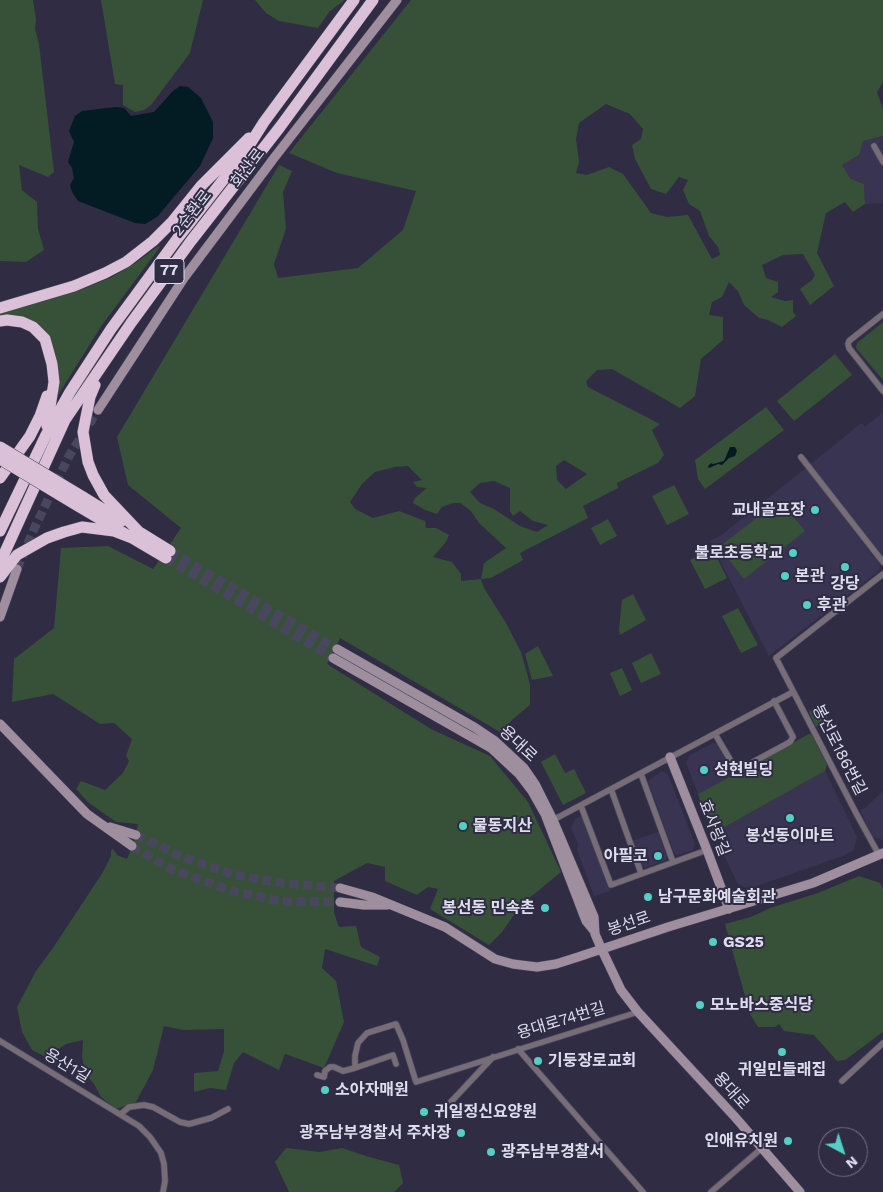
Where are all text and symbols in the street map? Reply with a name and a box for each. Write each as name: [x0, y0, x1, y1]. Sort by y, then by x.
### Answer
street label: 화산로: [227, 145, 269, 191]
street label: 2순환로: [168, 186, 216, 240]
road number: 77: [154, 258, 184, 284]
place label: 교내골프장: [731, 500, 805, 520]
marker: 교내골프장: [809, 504, 821, 516]
place label: 불로초등학교: [695, 543, 783, 563]
marker: 불로초등학교: [787, 547, 799, 559]
marker: 강당: [839, 561, 851, 573]
place label: 본관: [795, 566, 824, 586]
marker: 본관: [779, 570, 791, 582]
place label: 강당: [830, 574, 860, 594]
place label: 후관: [817, 595, 846, 615]
marker: 후관: [801, 599, 813, 611]
street label: 봉선로186번길: [808, 701, 870, 799]
street label: 용대로: [495, 722, 541, 766]
place label: 성현빌딩: [714, 760, 773, 780]
marker: 성현빌딩: [698, 764, 710, 776]
street label: 효사랑길: [694, 797, 734, 859]
marker: 봉선동이마트: [784, 812, 796, 824]
place label: 물동지산: [473, 816, 532, 836]
marker: 물동지산: [457, 820, 469, 832]
place label: 봉선동이마트: [746, 826, 834, 846]
place label: 아필코: [604, 846, 648, 866]
marker: 아필코: [652, 850, 664, 862]
place label: 남구문화예술회관: [658, 887, 776, 907]
marker: 남구문화예술회관: [642, 891, 654, 903]
place label: 봉선동 민속촌: [442, 898, 535, 918]
marker: 봉선동 민속촌: [539, 902, 551, 914]
street label: 봉선로: [605, 908, 653, 940]
place label: GS25: [723, 932, 764, 952]
marker: GS25: [707, 936, 719, 948]
place label: 모노바스중식당: [710, 995, 813, 1015]
street label: 용대로74번길: [515, 998, 607, 1044]
marker: 모노바스중식당: [694, 999, 706, 1011]
street label: 용산1길: [40, 1045, 94, 1087]
marker: 귀일민들래집: [776, 1046, 788, 1058]
place label: 기둥장로교회: [548, 1051, 636, 1071]
marker: 기둥장로교회: [532, 1055, 544, 1067]
place label: 귀일민들래집: [738, 1060, 826, 1080]
street label: 용대로: [709, 1068, 753, 1114]
place label: 소아자매원: [335, 1080, 409, 1100]
marker: 소아자매원: [319, 1084, 331, 1096]
place label: 귀일정신요양원: [434, 1102, 537, 1122]
marker: 귀일정신요양원: [418, 1106, 430, 1118]
place label: 광주남부경찰서 주차장: [299, 1123, 451, 1143]
marker: 광주남부경찰서 주차장: [455, 1127, 467, 1139]
north arrow: [818, 1127, 868, 1177]
place label: 인애유치원: [704, 1131, 778, 1151]
marker: 인애유치원: [782, 1135, 794, 1147]
place label: 광주남부경찰서: [501, 1142, 604, 1162]
marker: 광주남부경찰서: [485, 1146, 497, 1158]
text: N: [843, 1153, 861, 1172]

